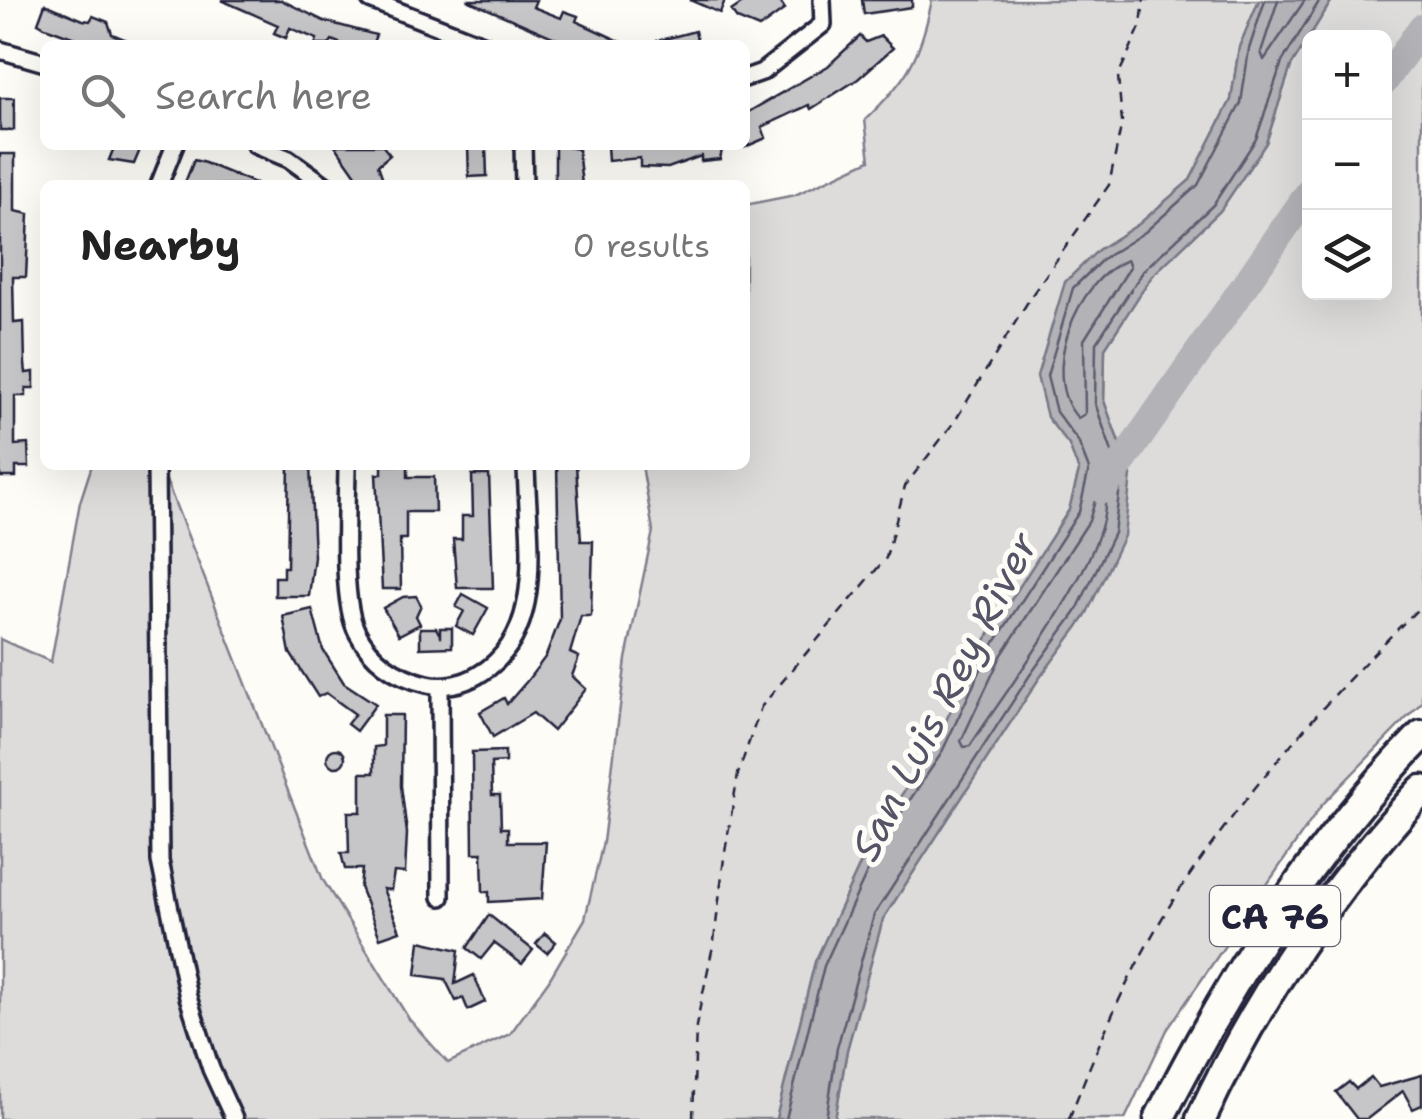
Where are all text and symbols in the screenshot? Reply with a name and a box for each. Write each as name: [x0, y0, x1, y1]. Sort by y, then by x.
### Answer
map controls: [1302, 30, 1392, 300]
button: +: [1302, 30, 1392, 120]
search box: [40, 40, 750, 150]
icon: search: [75, 68, 130, 123]
text: Search here: [155, 70, 372, 121]
button: −: [1302, 120, 1392, 210]
button: layers: [1302, 210, 1392, 300]
text: Nearby: [80, 217, 240, 273]
text: 0 results: [573, 224, 710, 267]
water label: San Luis Rey River: [838, 522, 1051, 869]
road number: CA 76: [1210, 886, 1340, 946]

